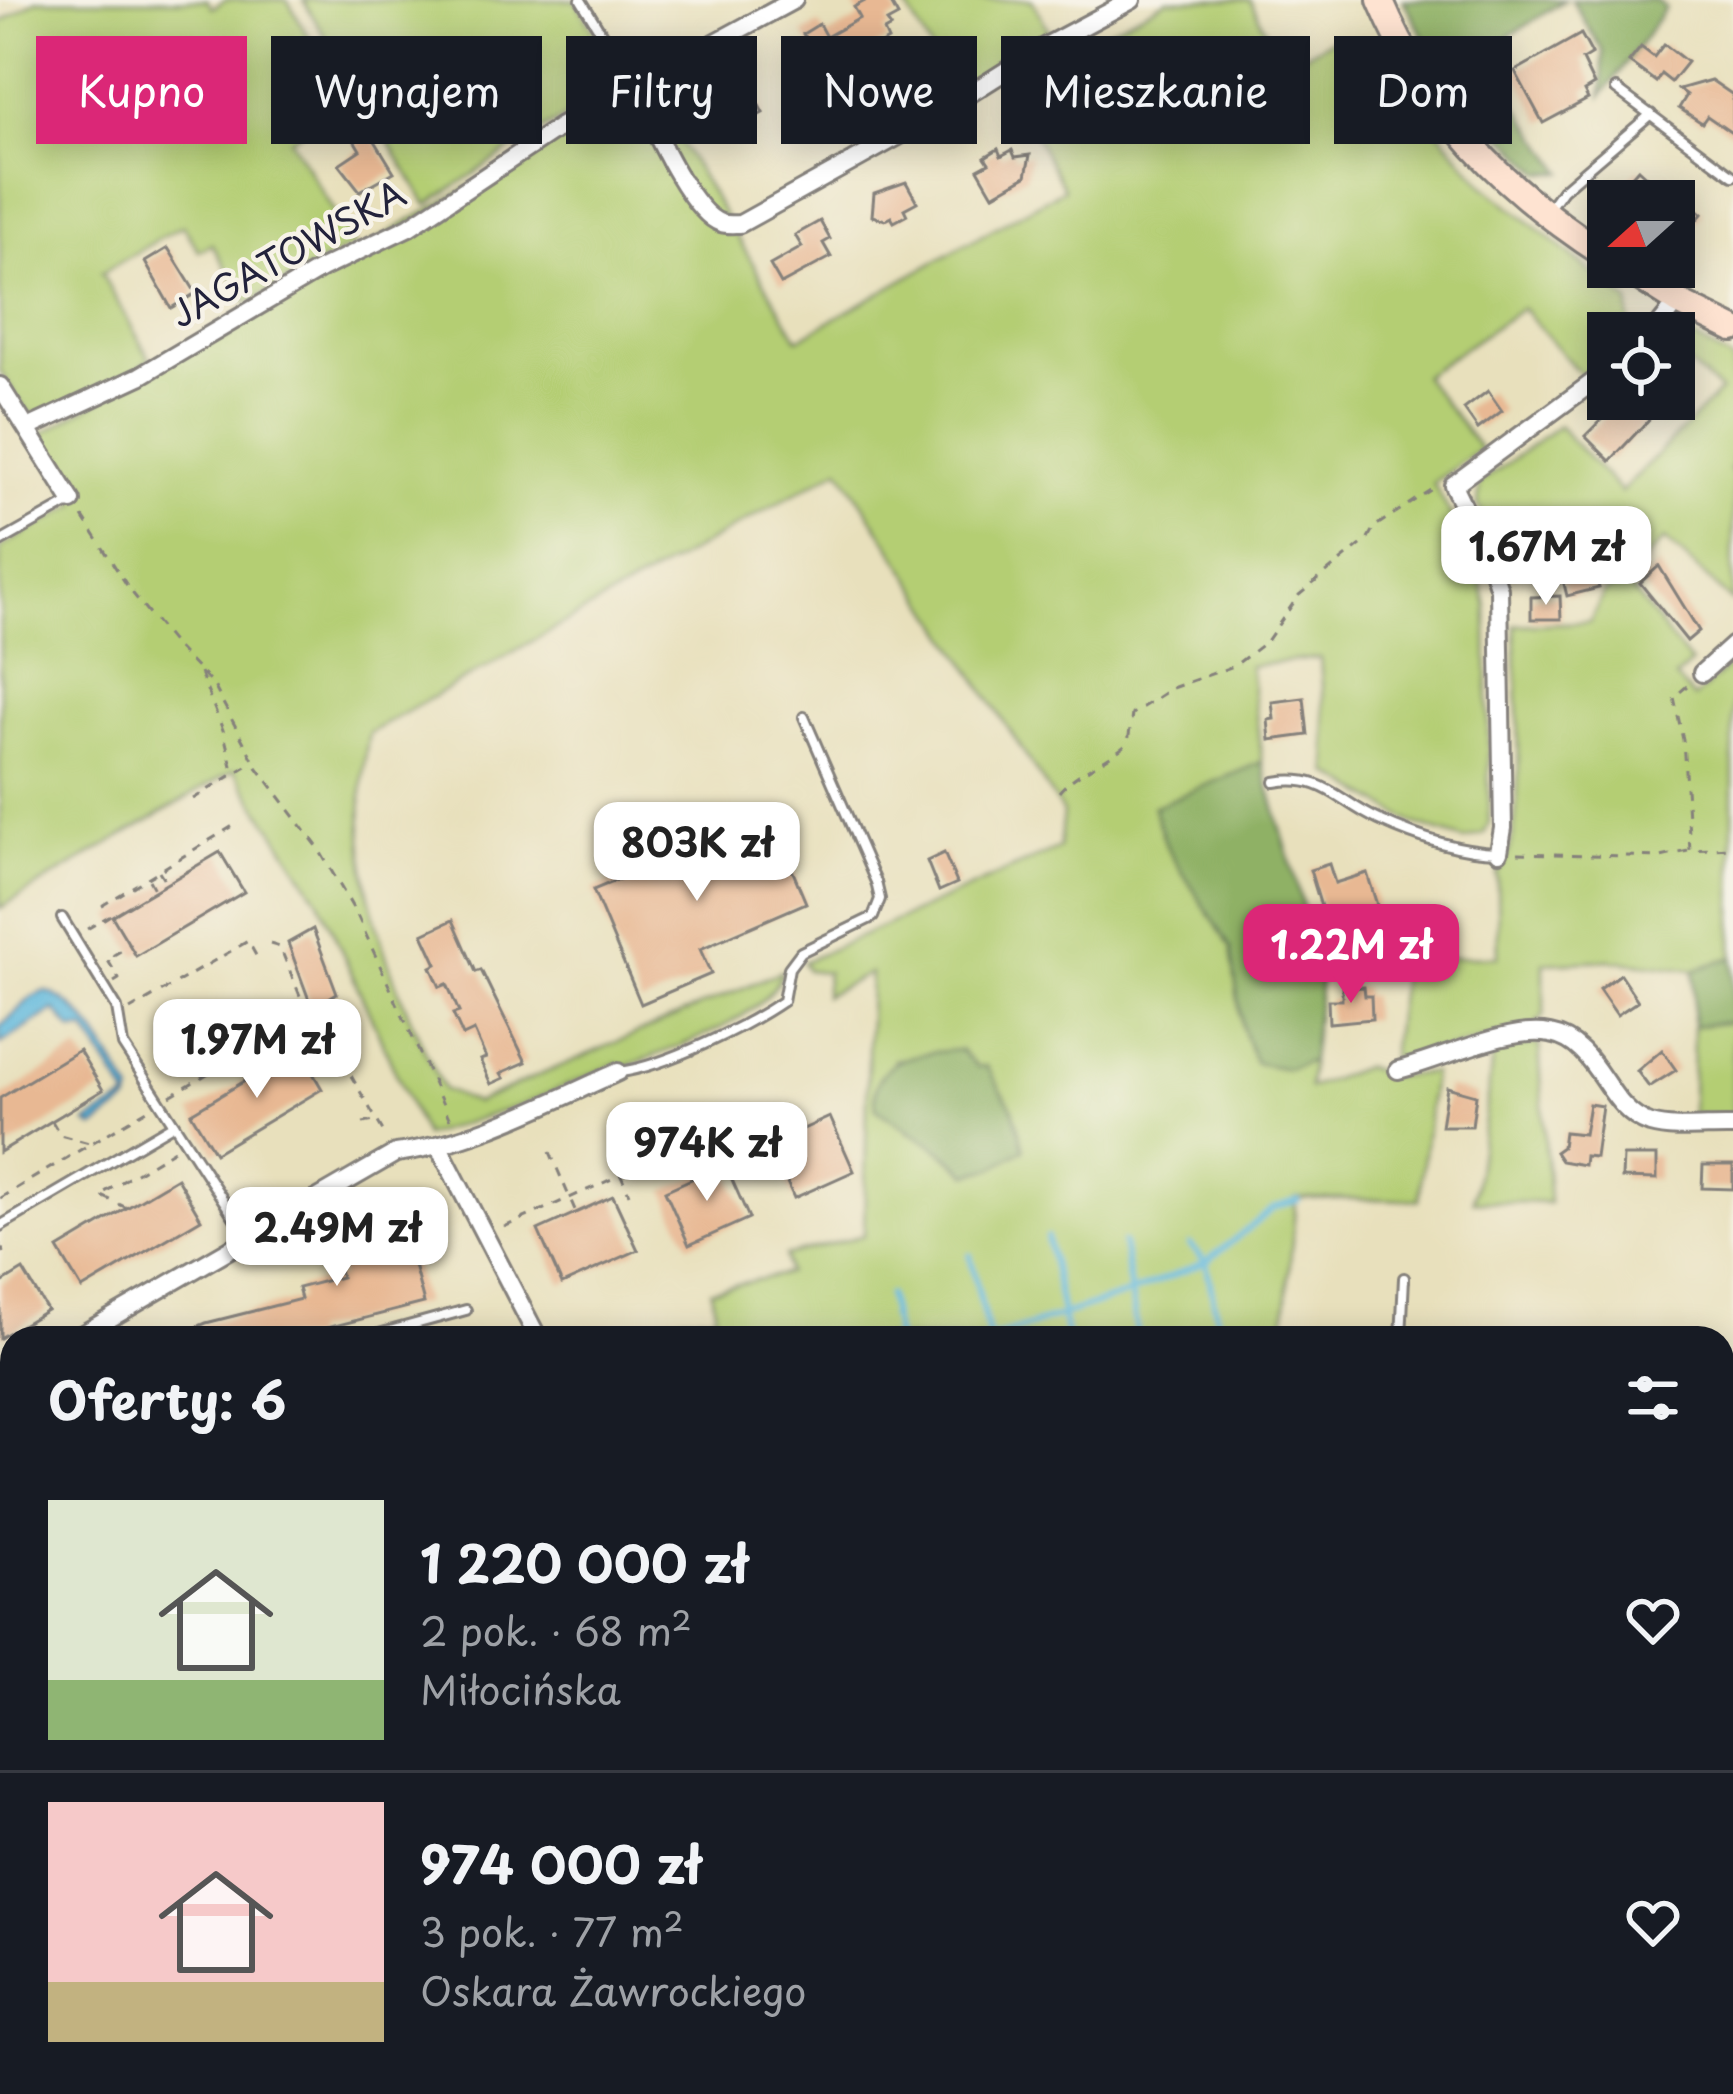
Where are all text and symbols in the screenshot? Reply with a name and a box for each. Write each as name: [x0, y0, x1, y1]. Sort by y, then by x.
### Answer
chip: Kupno: [36, 36, 247, 144]
chip: Wynajem: [271, 36, 542, 144]
chip: Filtry: [566, 36, 757, 144]
chip: Nowe: [781, 36, 977, 144]
chip: Mieszkanie: [1001, 36, 1310, 144]
chip: Dom: [1334, 36, 1512, 144]
street label: JAGATOWSKA: [160, 165, 415, 339]
north arrow: [1587, 180, 1695, 288]
map controls: [1587, 180, 1695, 420]
button: locate: [1587, 312, 1695, 420]
pin: 1.67M zł: [1422, 506, 1670, 608]
text: 1.67M zł: [1468, 515, 1624, 574]
pin: 803K zł: [586, 802, 808, 904]
text: 803K zł: [621, 811, 773, 870]
pin: 1.22M zł: [1227, 904, 1475, 1006]
text: 1.22M zł: [1270, 913, 1432, 972]
pin: 1.97M zł: [133, 999, 381, 1101]
text: 1.97M zł: [180, 1008, 334, 1067]
pin: 974K zł: [596, 1102, 818, 1204]
text: 974K zł: [633, 1111, 781, 1170]
pin: 2.49M zł: [213, 1187, 461, 1289]
text: 2.49M zł: [253, 1196, 421, 1255]
text: Oferty: 6: [48, 1360, 286, 1437]
icon: filters: [1620, 1365, 1686, 1431]
text: 1 220 000 zł: [420, 1523, 748, 1600]
icon: home: [144, 1548, 288, 1692]
icon: heart: [1620, 1587, 1686, 1653]
text: 2 pok. · 68 m²: [420, 1600, 692, 1659]
text: Miłocińska: [420, 1659, 621, 1718]
text: 974 000 zł: [420, 1824, 701, 1901]
icon: home: [144, 1850, 288, 1994]
icon: heart: [1620, 1889, 1686, 1955]
text: 3 pok. · 77 m²: [420, 1901, 684, 1960]
text: Oskara Żawrockiego: [420, 1960, 806, 2019]

